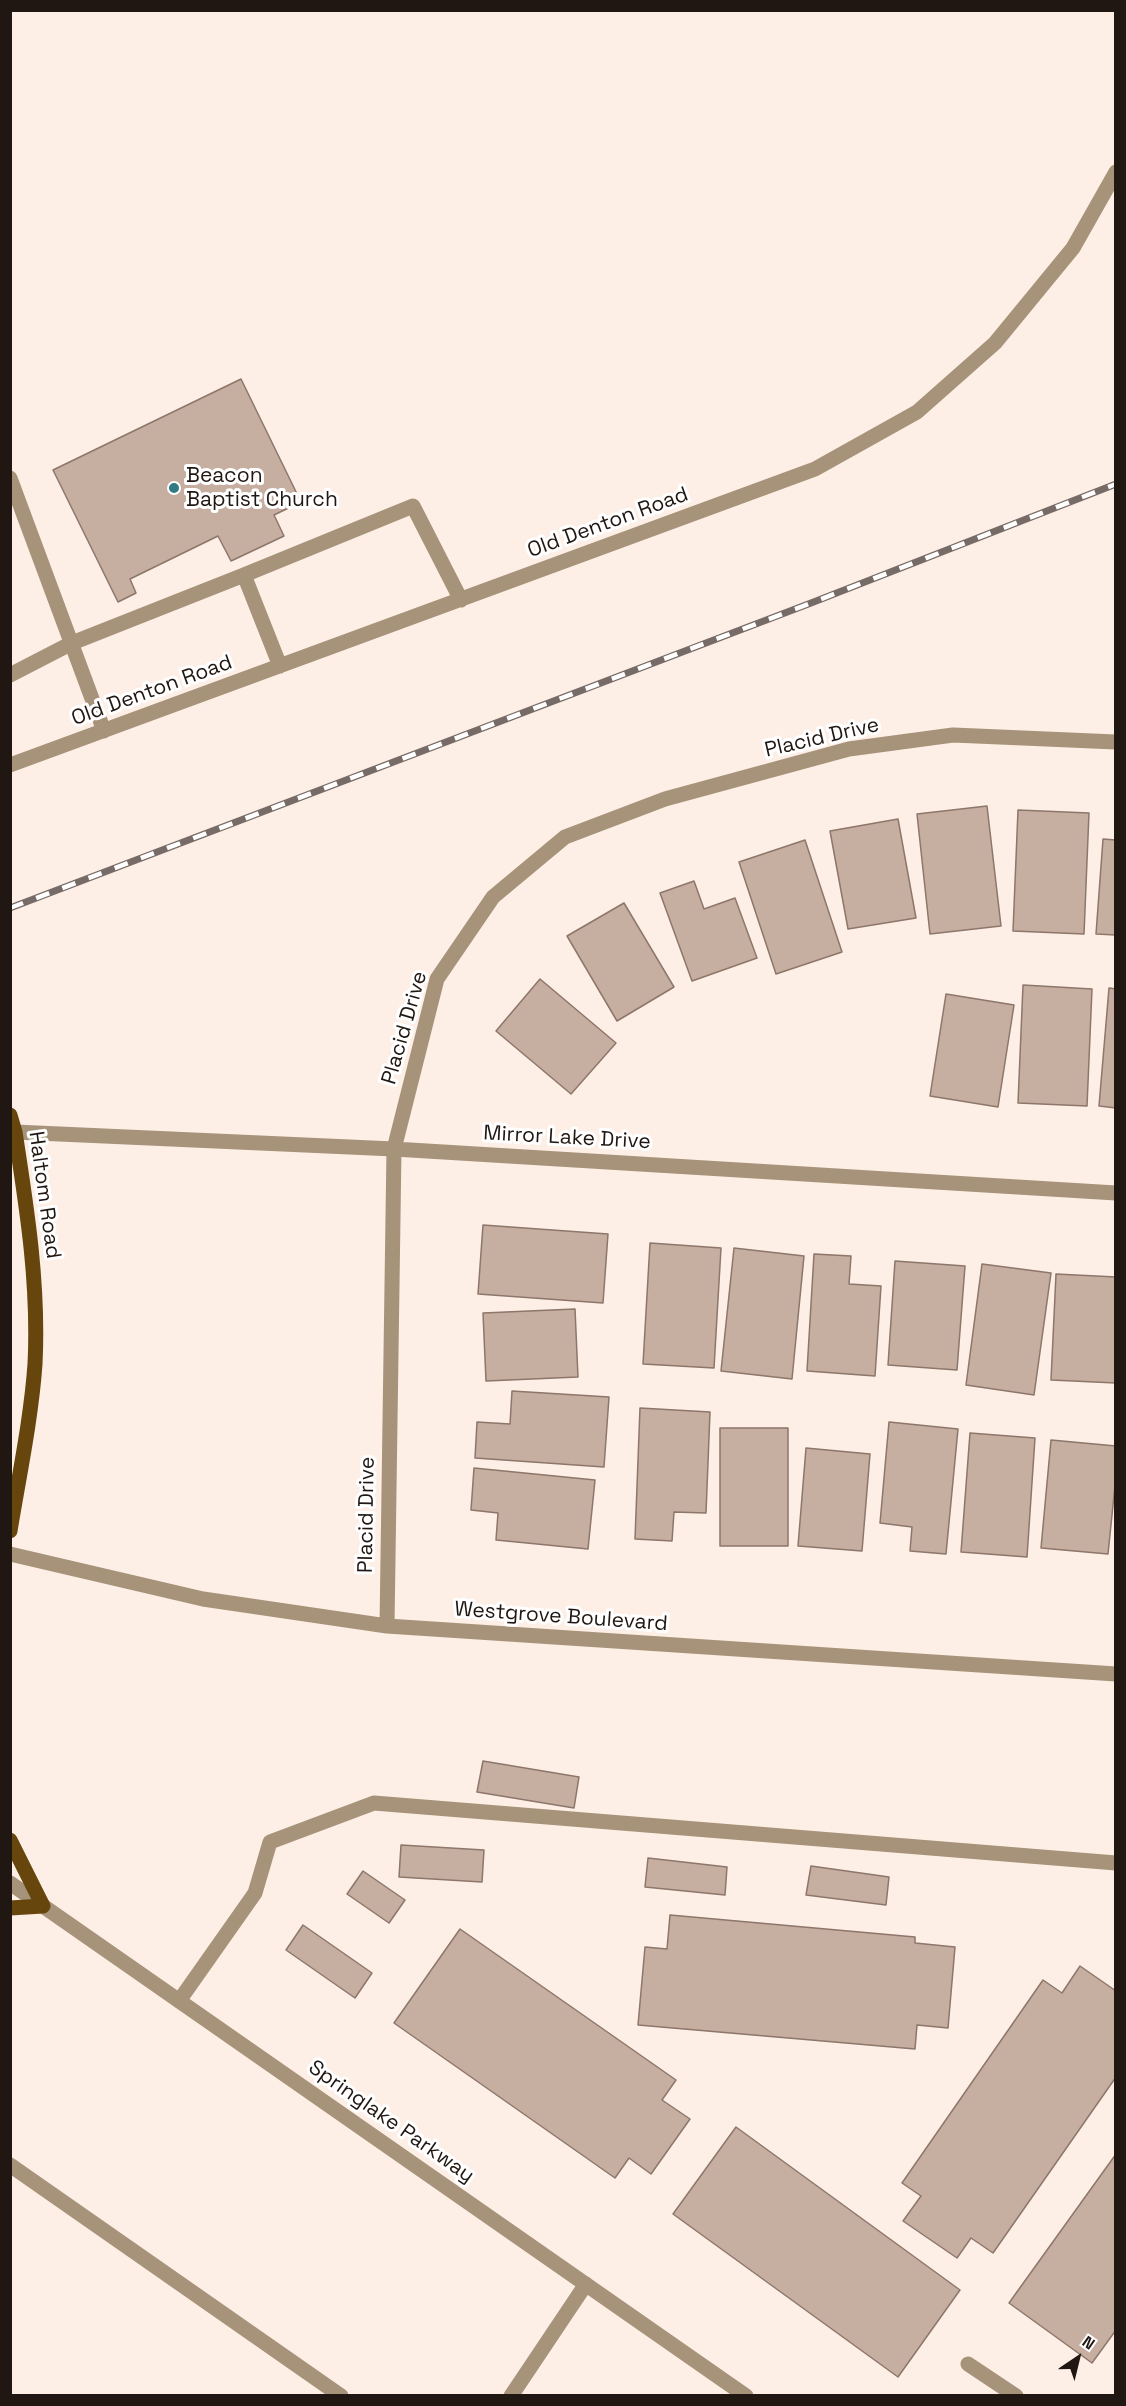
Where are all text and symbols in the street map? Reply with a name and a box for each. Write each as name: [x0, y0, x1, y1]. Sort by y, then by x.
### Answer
place label: Beacon Baptist Church: [186, 463, 338, 513]
marker: Beacon Baptist Church: [167, 481, 181, 495]
street label: Old Denton Road: [524, 482, 692, 564]
street label: Old Denton Road: [68, 650, 236, 732]
street label: Placid Drive: [762, 713, 882, 763]
street label: Placid Drive: [377, 969, 433, 1087]
street label: Mirror Lake Drive: [483, 1121, 651, 1155]
street label: Haltom Road: [23, 1130, 65, 1260]
street label: Placid Drive: [353, 1457, 381, 1573]
street label: Westgrove Boulevard: [453, 1597, 669, 1637]
street label: Springlake Parkway: [303, 2055, 479, 2189]
north arrow: [1048, 2328, 1108, 2388]
text: N: [1078, 2331, 1099, 2355]

